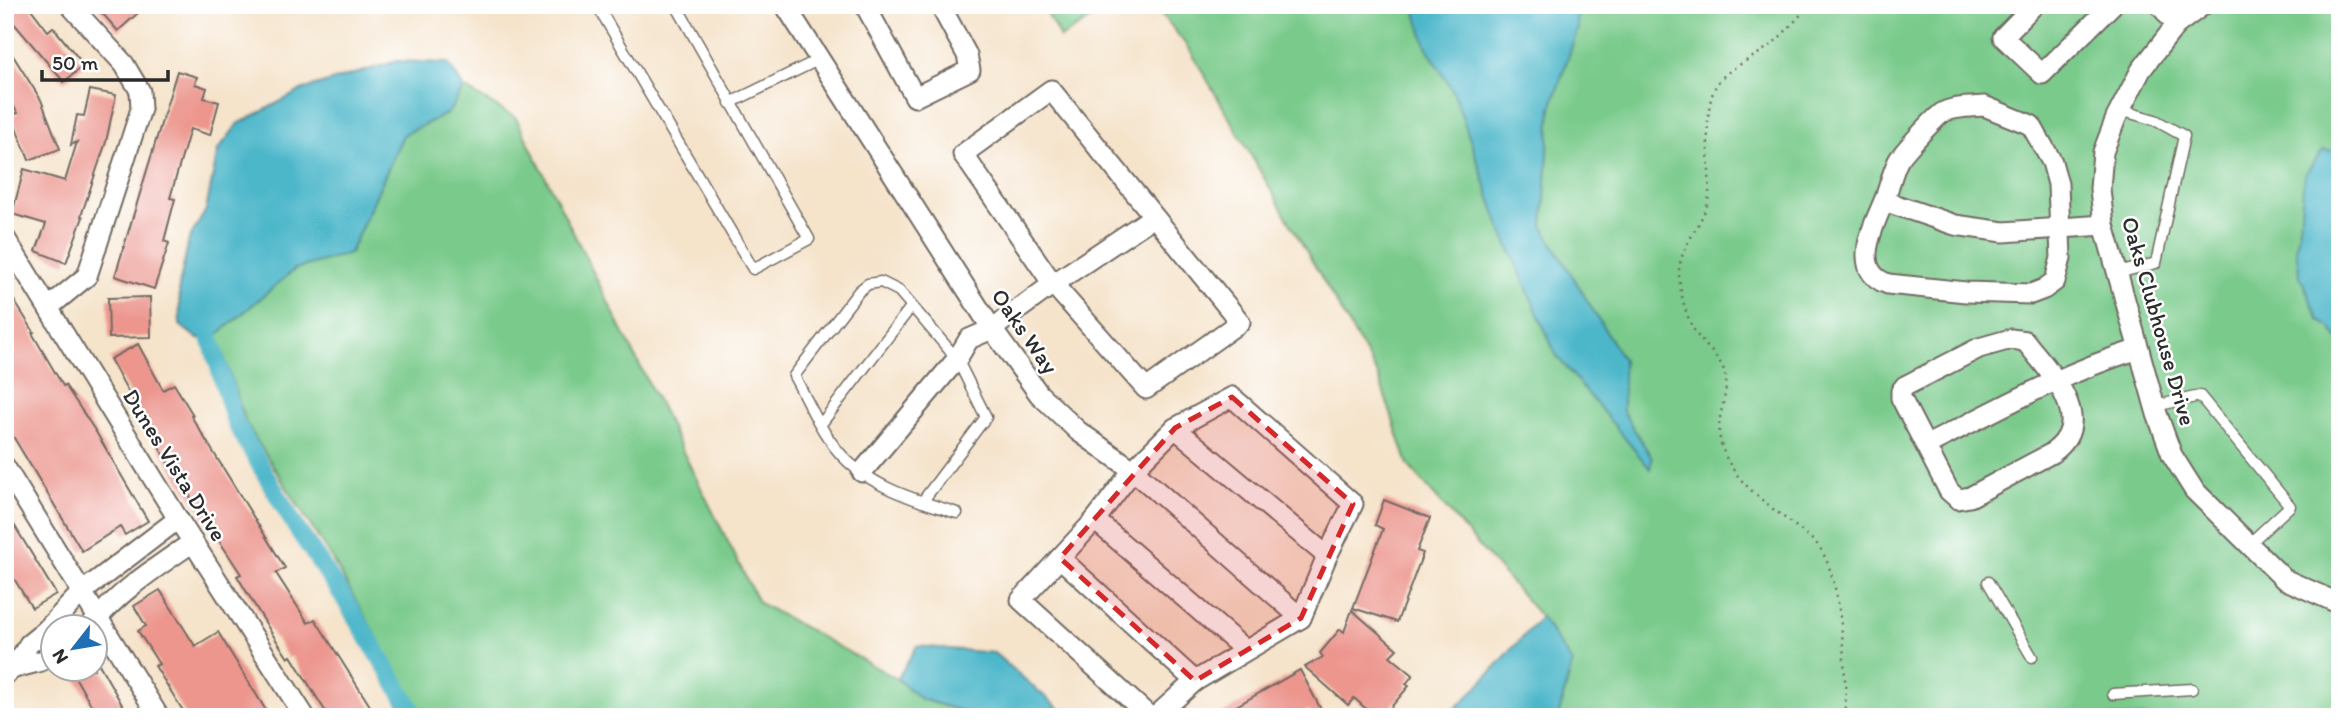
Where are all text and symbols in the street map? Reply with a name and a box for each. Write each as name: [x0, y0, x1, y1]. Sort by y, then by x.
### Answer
scale bar: [42, 38, 168, 82]
text: 50 m: [52, 50, 99, 75]
street label: Oaks Clubhouse Drive: [2116, 213, 2202, 429]
street label: Oaks Way: [986, 283, 1065, 379]
street label: Dunes Vista Drive: [117, 384, 233, 546]
north arrow: [38, 614, 108, 684]
text: N: [47, 645, 73, 668]

